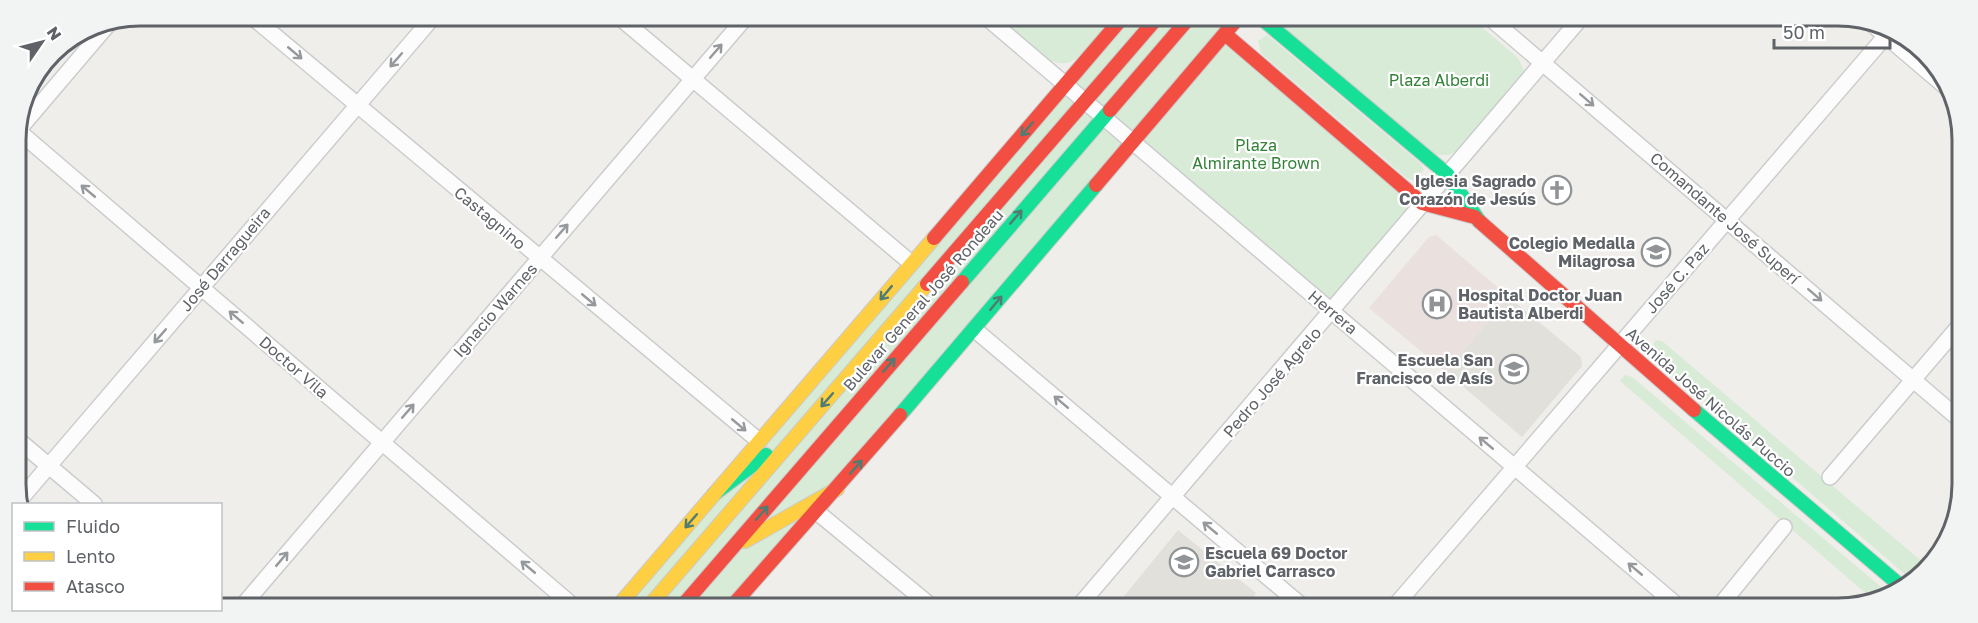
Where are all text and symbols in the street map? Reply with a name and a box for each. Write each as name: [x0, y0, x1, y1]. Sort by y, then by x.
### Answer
north arrow: [12, 12, 72, 72]
scale bar: [1774, 12, 1890, 50]
text: 50 m: [1783, 21, 1825, 43]
text: N: [43, 23, 66, 44]
one-way arrow: [710, 43, 723, 59]
one-way arrow: [287, 46, 302, 60]
one-way arrow: [389, 52, 402, 68]
park label: Plaza Alberdi: [1389, 70, 1489, 90]
one-way arrow: [1579, 93, 1594, 107]
one-way arrow: [1020, 121, 1034, 136]
park label: Plaza Almirante Brown: [1192, 135, 1320, 173]
street label: Comandante José Superí: [1646, 148, 1805, 290]
place label: Iglesia Sagrado Corazón de Jesús: [1399, 171, 1536, 209]
church icon: Iglesia Sagrado Corazón de Jesús: [1541, 174, 1573, 206]
street label: Castagnino: [450, 182, 530, 254]
one-way arrow: [80, 184, 96, 197]
street label: José Darragueira: [176, 203, 274, 315]
street label: Bulevar General José Rondeau: [839, 205, 1007, 395]
one-way arrow: [1009, 210, 1023, 225]
one-way arrow: [556, 223, 569, 239]
place label: Colegio Medalla Milagrosa: [1509, 233, 1635, 271]
school or university icon: Colegio Medalla Milagrosa: [1640, 236, 1672, 268]
street label: José C. Paz: [1641, 239, 1713, 317]
street label: Ignacio Warnes: [449, 259, 541, 361]
one-way arrow: [879, 285, 893, 300]
place label: Hospital Doctor Juan Bautista Alberdi: [1458, 285, 1622, 323]
street label: Herrera: [1304, 286, 1362, 338]
hospital icon: Hospital Doctor Juan Bautista Alberdi: [1421, 288, 1453, 320]
one-way arrow: [1807, 289, 1823, 302]
one-way arrow: [581, 294, 597, 307]
one-way arrow: [989, 296, 1003, 311]
one-way arrow: [229, 310, 244, 324]
street label: Pedro José Agrelo: [1219, 323, 1325, 441]
street label: Avenida José Nicolás Puccio: [1622, 323, 1800, 481]
one-way arrow: [153, 328, 167, 343]
street label: Doctor Vila: [255, 332, 333, 402]
place label: Escuela San Francisco de Asís: [1356, 350, 1493, 388]
school or university icon: Escuela San Francisco de Asís: [1498, 353, 1530, 385]
one-way arrow: [882, 358, 896, 373]
one-way arrow: [820, 392, 834, 407]
one-way arrow: [1054, 395, 1069, 409]
one-way arrow: [401, 404, 415, 419]
one-way arrow: [731, 418, 747, 431]
one-way arrow: [1479, 436, 1494, 450]
one-way arrow: [849, 460, 863, 475]
legend: [12, 503, 222, 611]
one-way arrow: [755, 506, 769, 521]
one-way arrow: [684, 513, 698, 528]
text: Fluido: [66, 515, 120, 537]
one-way arrow: [1203, 521, 1218, 535]
place label: Escuela 69 Doctor Gabriel Carrasco: [1205, 543, 1348, 581]
text: Lento: [66, 545, 115, 567]
school or university icon: Escuela 69 Doctor Gabriel Carrasco: [1168, 546, 1200, 578]
one-way arrow: [275, 551, 288, 567]
one-way arrow: [521, 560, 536, 574]
one-way arrow: [1627, 563, 1643, 576]
text: Atasco: [66, 575, 125, 597]

